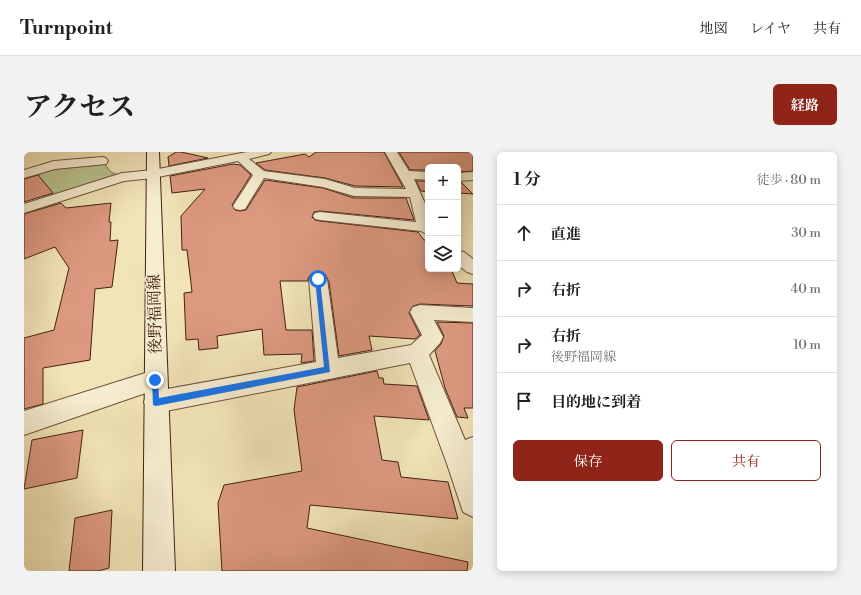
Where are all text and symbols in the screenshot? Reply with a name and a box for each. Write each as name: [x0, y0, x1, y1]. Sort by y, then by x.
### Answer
text: Turnpoint: [20, 16, 113, 40]
text: 地図: [700, 20, 728, 38]
text: レイヤ: [750, 20, 791, 38]
text: 共有: [813, 20, 841, 38]
button: 経路: [773, 84, 837, 125]
text: アクセス: [24, 90, 135, 125]
map controls: [425, 164, 461, 272]
button: +: [425, 164, 461, 200]
text: 1 分: [513, 169, 541, 191]
text: 徒歩 · 80 m: [757, 172, 821, 188]
button: −: [425, 200, 461, 236]
icon: ahead: [513, 222, 535, 244]
text: 直進: [551, 225, 581, 244]
text: 30 m: [791, 225, 821, 241]
button: layers: [425, 236, 461, 272]
route start: [309, 270, 327, 288]
street label: 後野福岡線: [144, 274, 166, 354]
icon: right: [513, 278, 535, 300]
text: 右折: [551, 281, 581, 300]
text: 40 m: [791, 281, 821, 297]
text: 右折: [551, 327, 581, 346]
icon: right: [513, 334, 535, 356]
text: 10 m: [793, 337, 821, 353]
text: 後野福岡線: [551, 349, 616, 365]
route end: [146, 371, 164, 389]
icon: arrive: [513, 390, 535, 412]
text: 目的地に到着: [551, 393, 641, 412]
button: 保存: [513, 440, 663, 481]
button: 共有: [671, 440, 821, 481]

